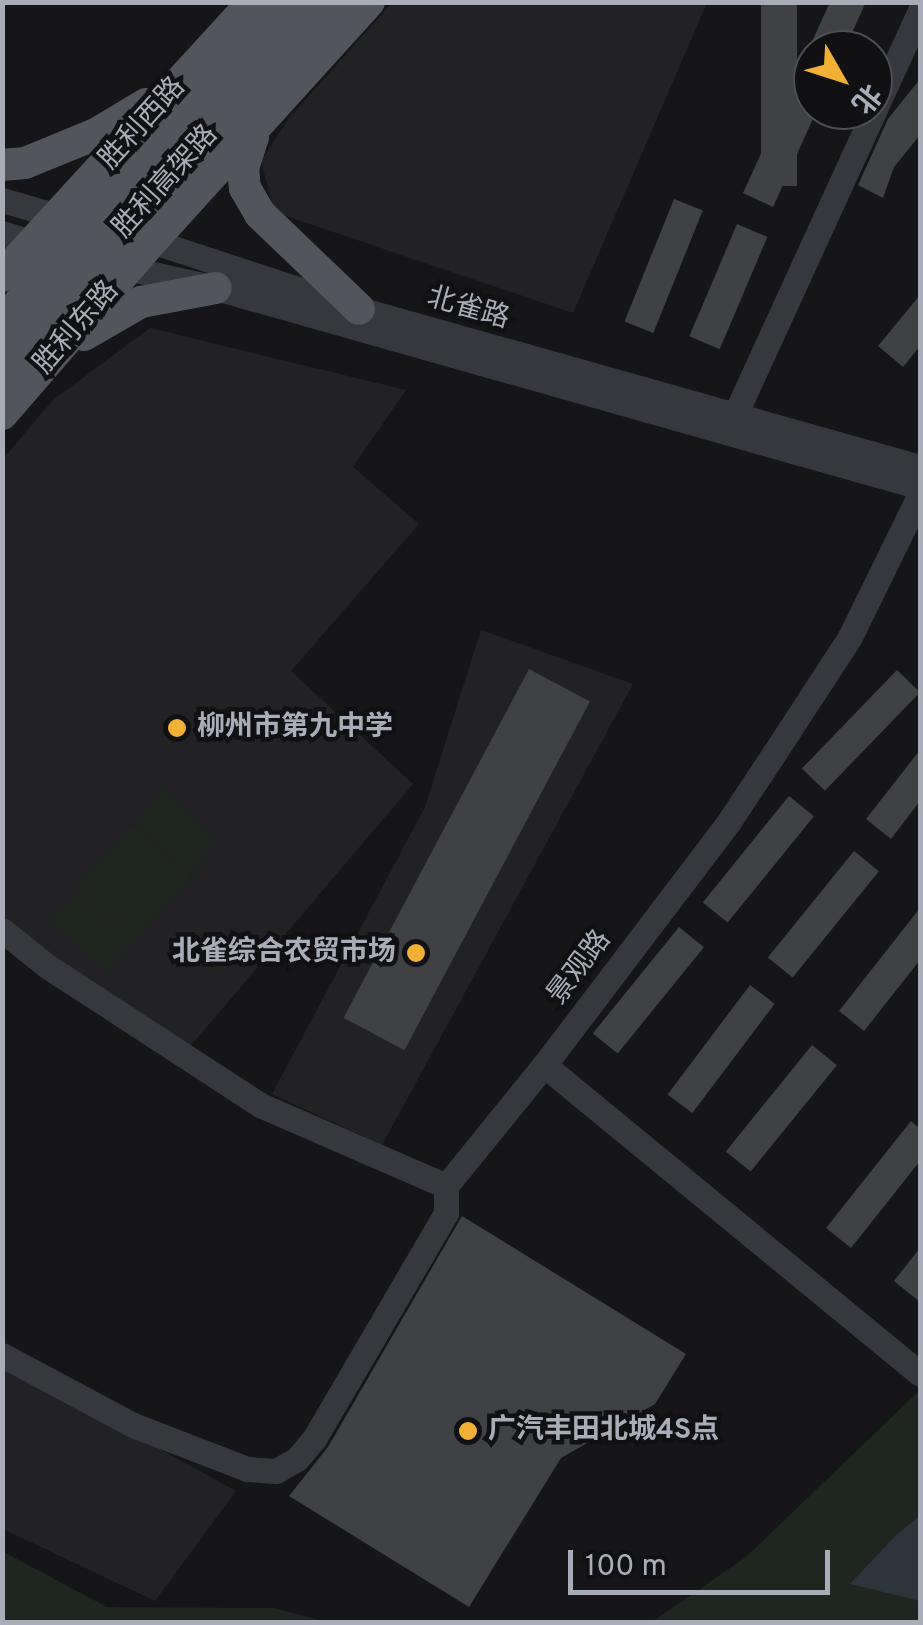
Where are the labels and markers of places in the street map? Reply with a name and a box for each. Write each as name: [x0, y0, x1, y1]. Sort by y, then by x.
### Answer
place label: 柳州市第九中学: [197, 711, 393, 745]
marker: 柳州市第九中学: [166, 717, 188, 739]
place label: 北雀综合农贸市场: [172, 936, 396, 970]
marker: 北雀综合农贸市场: [405, 942, 427, 964]
place label: 广汽丰田北城4S点: [488, 1414, 719, 1448]
marker: 广汽丰田北城4S点: [457, 1420, 479, 1442]

